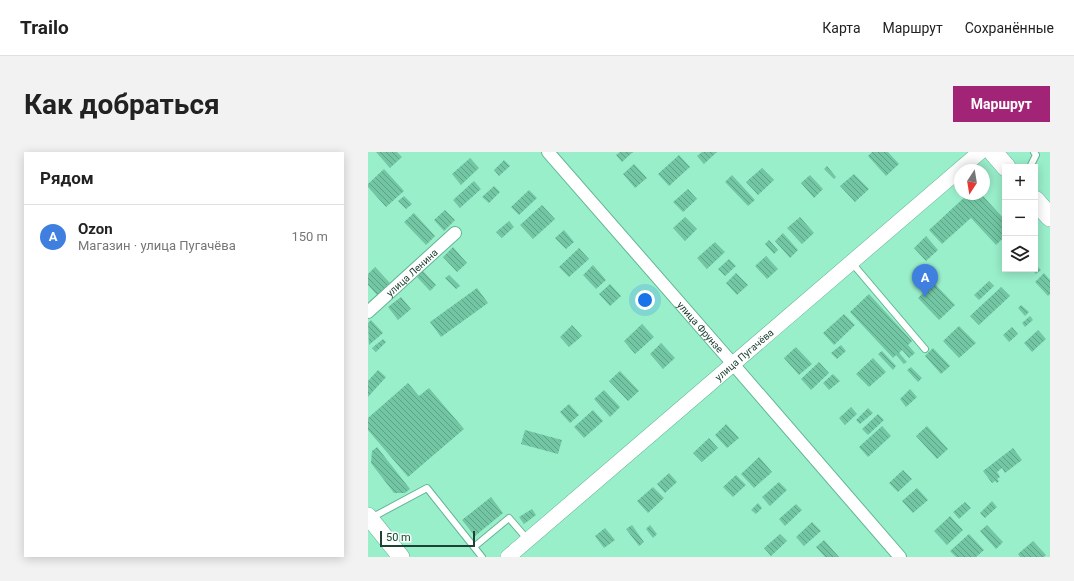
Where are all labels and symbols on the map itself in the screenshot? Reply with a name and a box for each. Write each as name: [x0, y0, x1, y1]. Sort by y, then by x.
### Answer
north arrow: [954, 164, 990, 200]
street label: улица Ленина: [384, 246, 440, 298]
pin: A: [912, 264, 938, 297]
your location: [635, 290, 655, 310]
street label: улица Фрунзе: [675, 299, 726, 355]
street label: улица Пугачёва: [713, 326, 775, 383]
scale bar: [380, 529, 475, 548]

